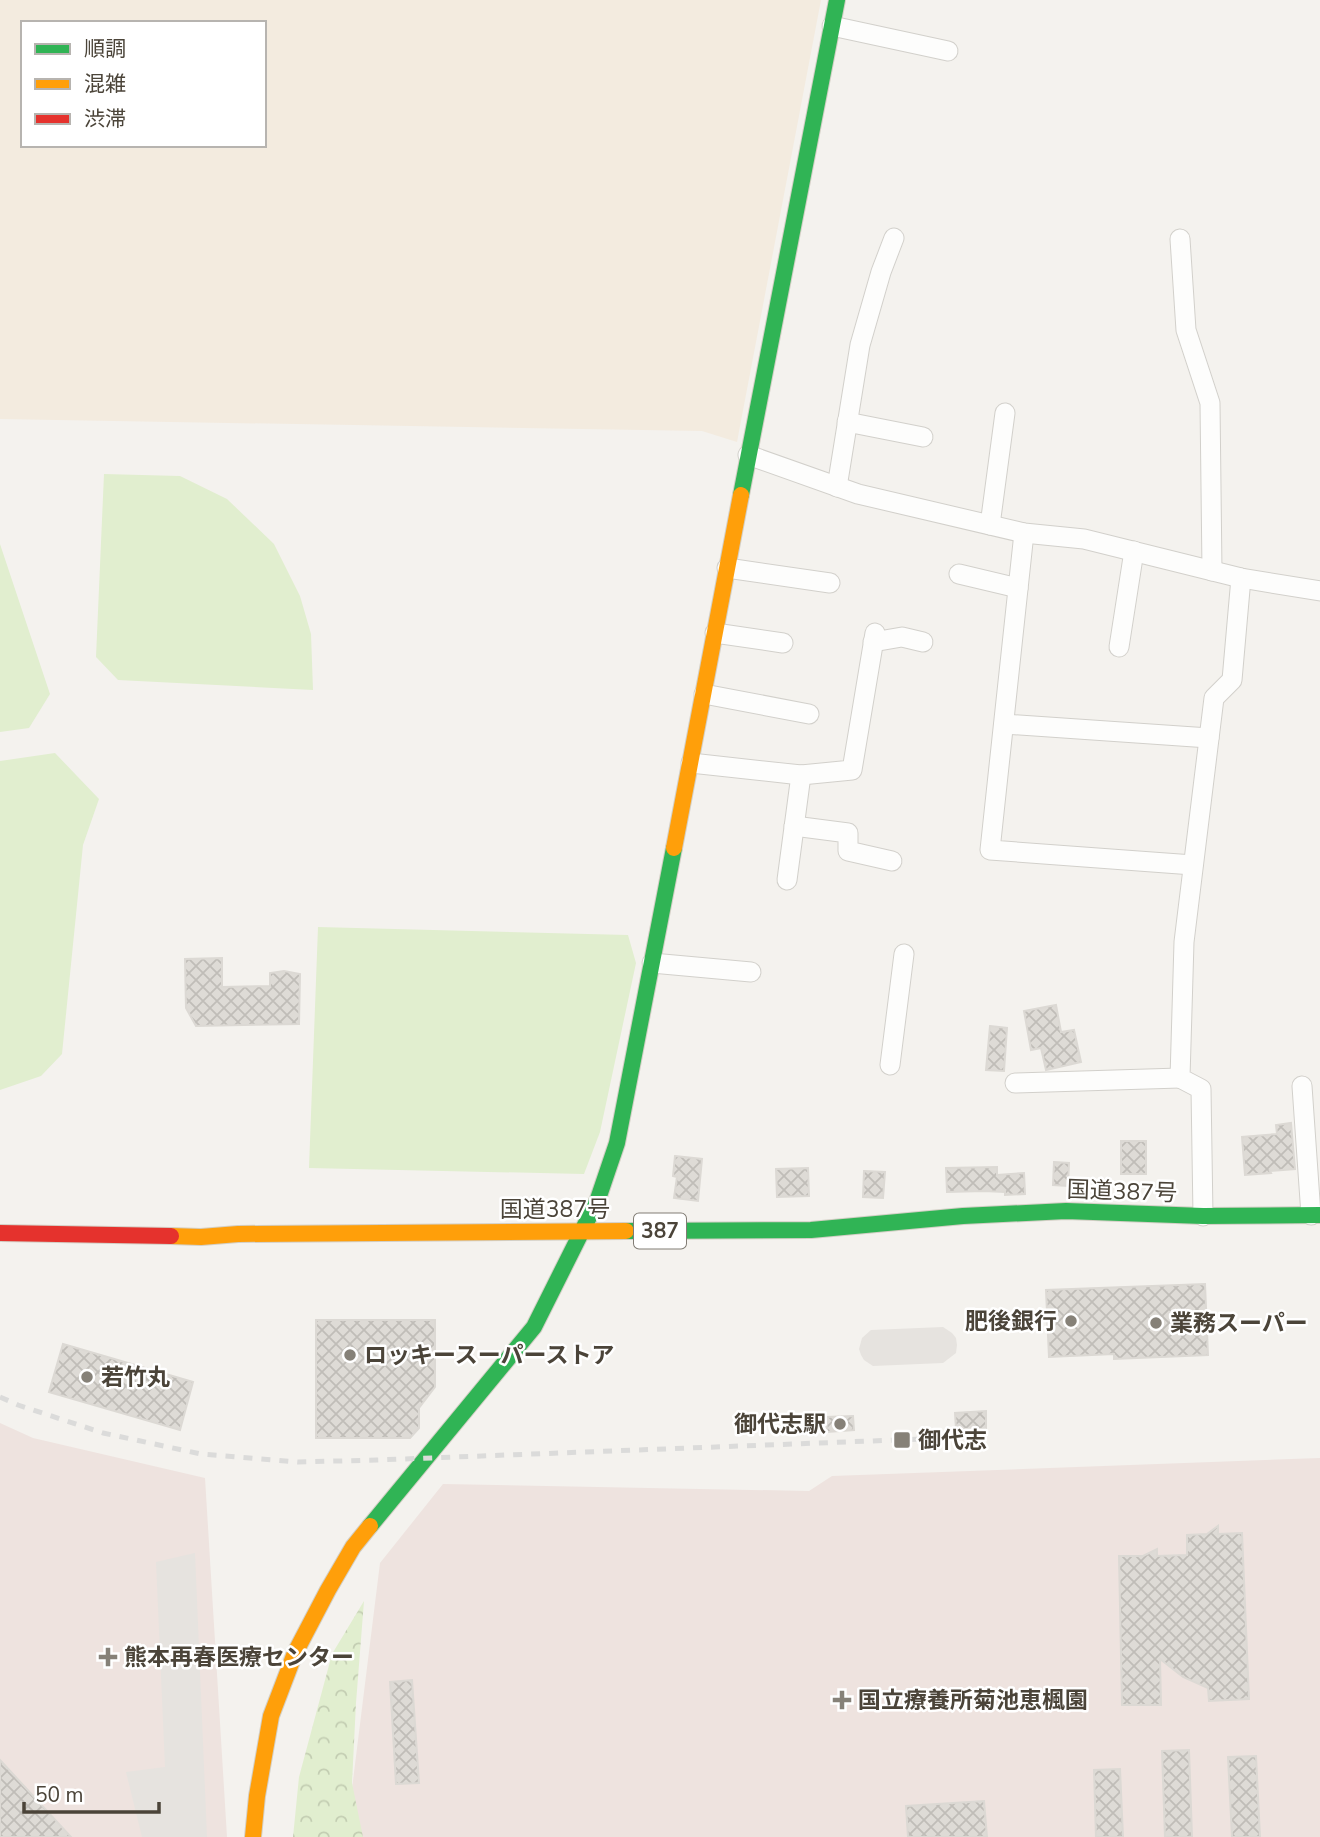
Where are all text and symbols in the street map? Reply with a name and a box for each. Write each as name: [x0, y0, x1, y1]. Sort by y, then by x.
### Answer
legend: [21, 21, 266, 147]
text: 順調: [84, 35, 126, 63]
text: 混雑: [84, 70, 126, 98]
text: 渋滞: [84, 105, 126, 133]
street label: 国道387号: [1066, 1174, 1178, 1209]
street label: 国道387号: [500, 1194, 610, 1225]
road number: 387: [634, 1214, 686, 1248]
place label: 肥後銀行: [965, 1306, 1057, 1337]
place label: 業務スーパー: [1170, 1308, 1308, 1339]
marker: 肥後銀行: [1063, 1313, 1079, 1329]
marker: 業務スーパー: [1148, 1315, 1164, 1331]
place label: ロッキースーパーストア: [364, 1340, 614, 1371]
marker: ロッキースーパーストア: [342, 1347, 358, 1363]
place label: 若竹丸: [101, 1362, 170, 1393]
marker: 若竹丸: [79, 1369, 95, 1385]
place label: 御代志駅: [734, 1409, 826, 1440]
marker: 御代志駅: [832, 1416, 848, 1432]
place label: 御代志: [918, 1425, 987, 1456]
marker: 御代志: [892, 1430, 912, 1450]
place label: 熊本再春医療センター: [124, 1642, 354, 1673]
marker: 熊本再春医療センター: [98, 1647, 118, 1667]
place label: 国立療養所菊池恵楓園: [858, 1685, 1088, 1716]
marker: 国立療養所菊池恵楓園: [832, 1690, 852, 1710]
scale bar: [24, 1770, 159, 1814]
text: 50 m: [35, 1781, 84, 1809]

